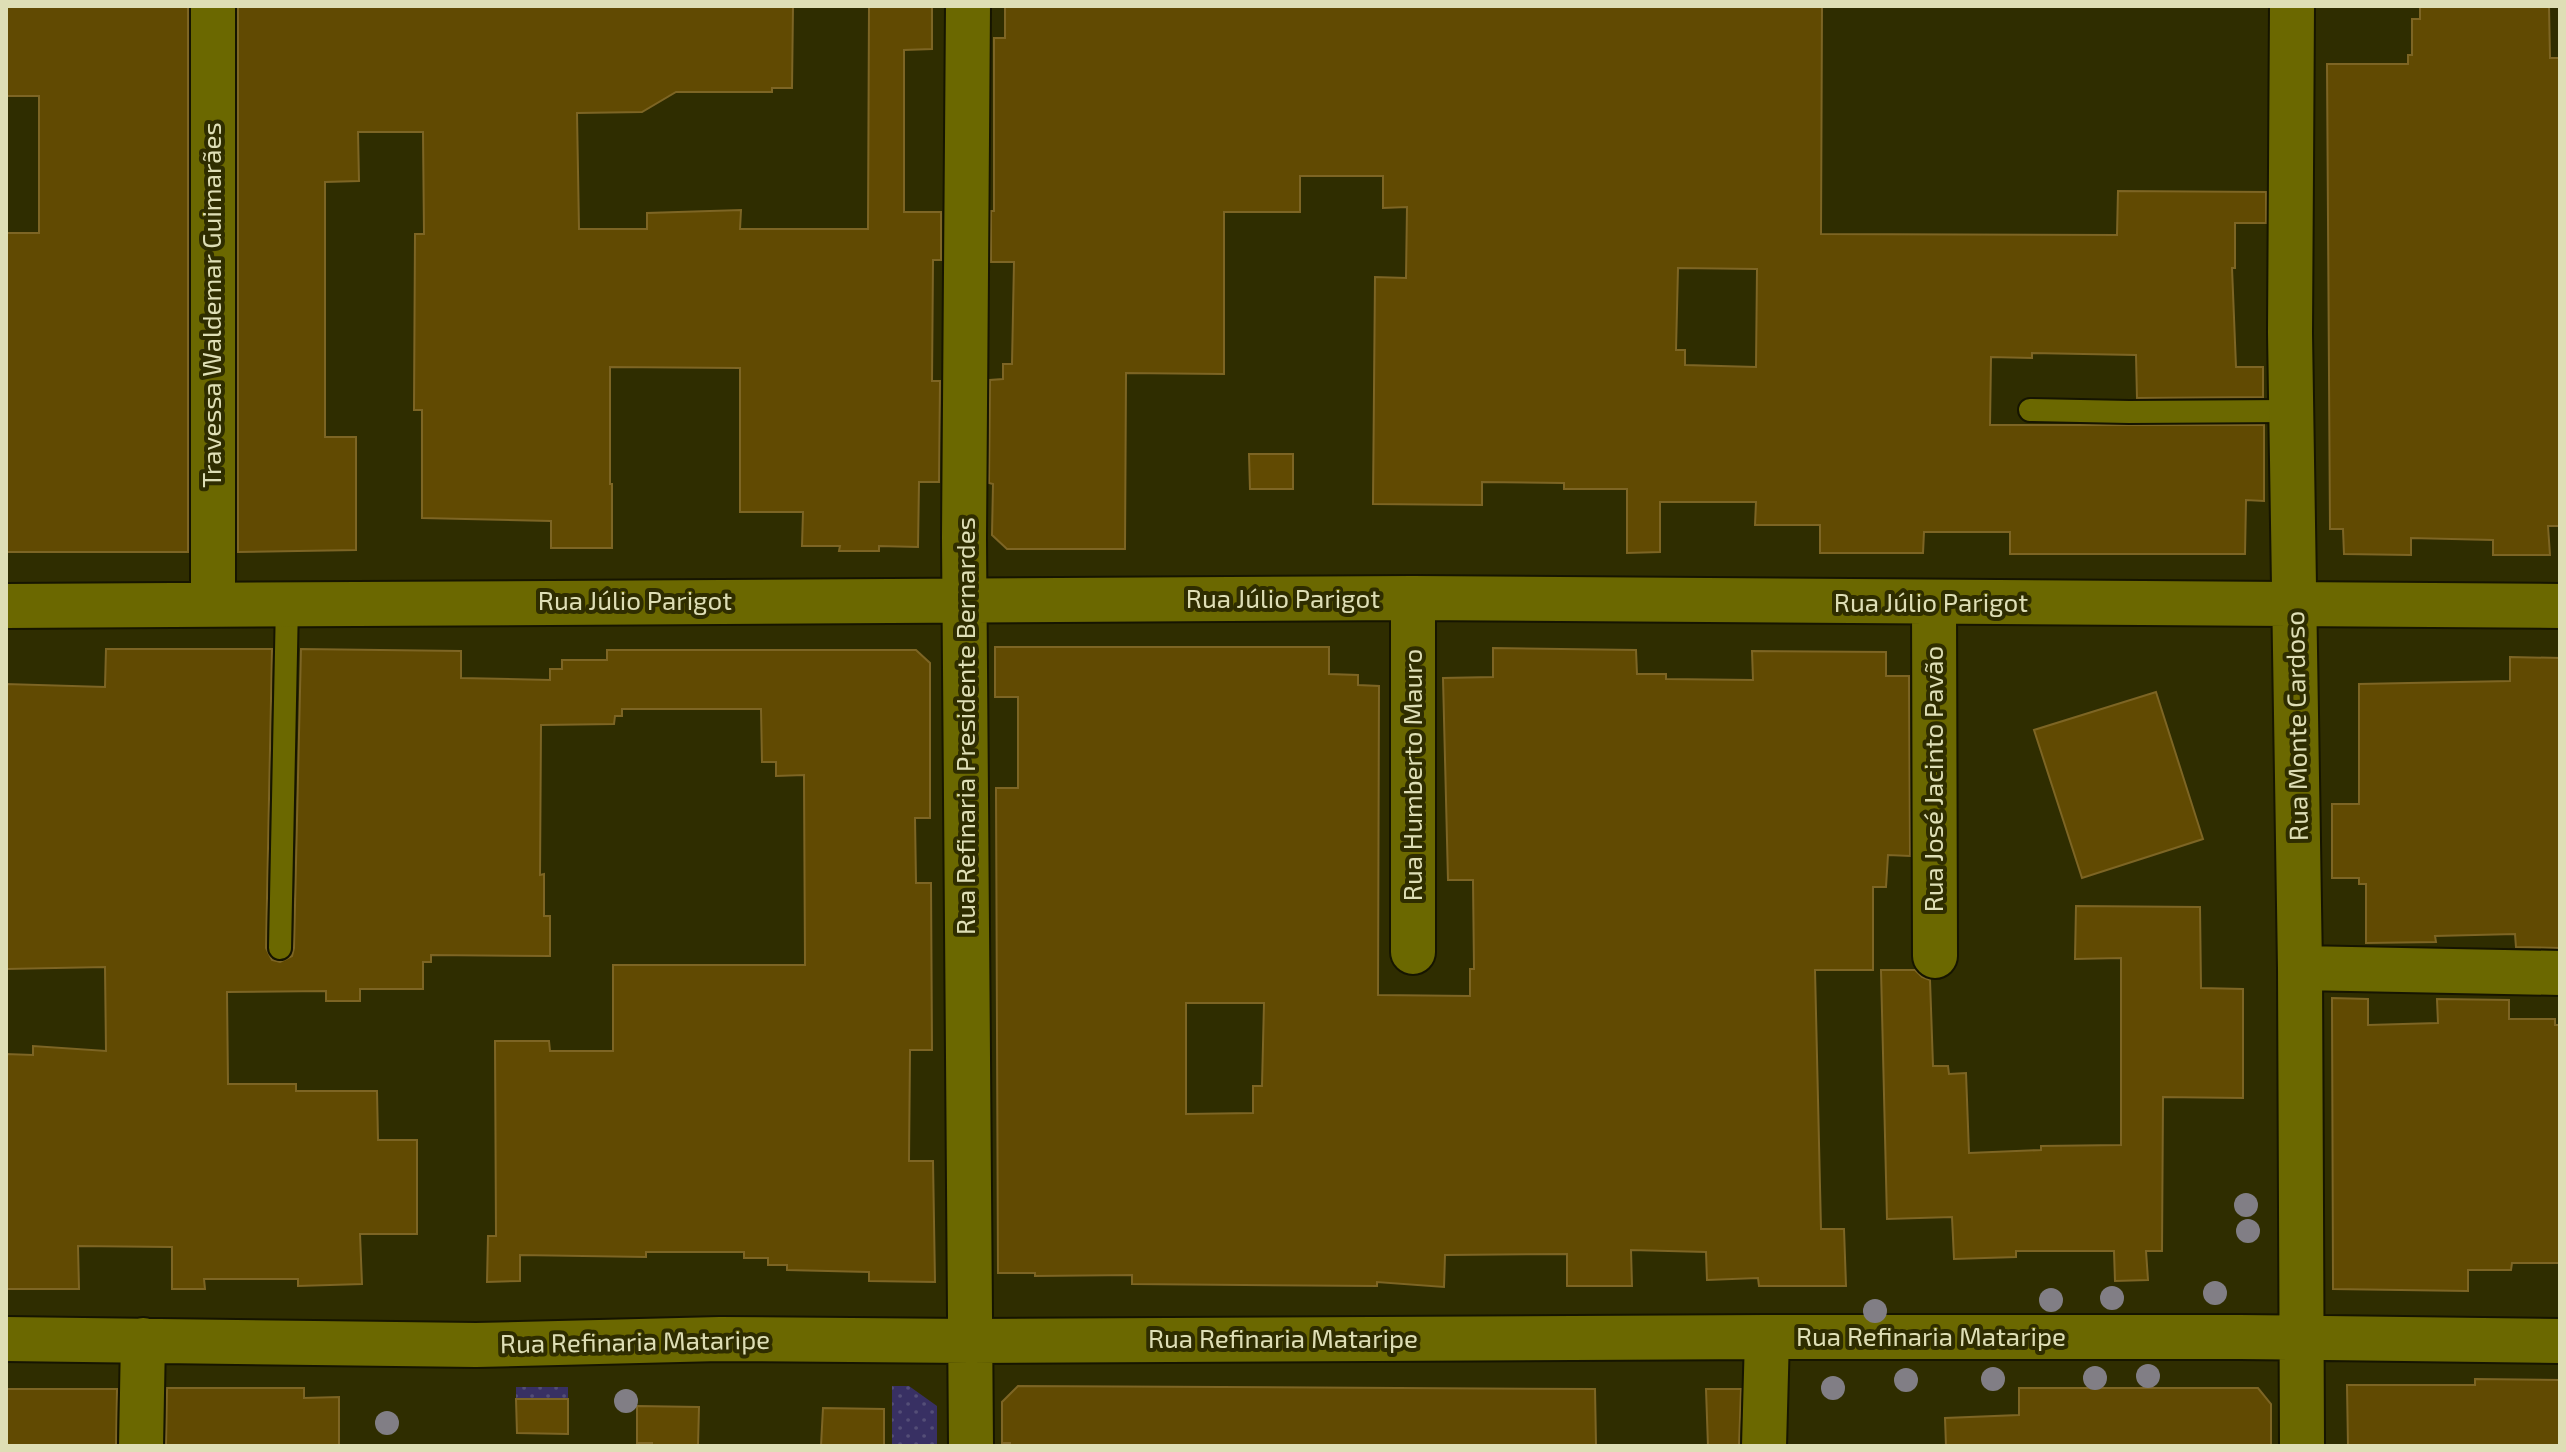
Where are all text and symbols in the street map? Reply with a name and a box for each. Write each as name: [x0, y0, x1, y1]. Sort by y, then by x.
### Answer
street label: Travessa Waldemar Guimarães: [195, 122, 226, 488]
street label: Rua Refinaria Presidente Bernardes: [949, 517, 980, 935]
street label: Rua Júlio Parigot: [1186, 582, 1380, 613]
street label: Rua Júlio Parigot: [538, 584, 732, 615]
street label: Rua Júlio Parigot: [1834, 586, 2028, 617]
street label: Rua Monte Cardoso: [2278, 611, 2313, 841]
street label: Rua José Jacinto Pavão: [1917, 646, 1948, 912]
street label: Rua Humberto Mauro: [1396, 649, 1427, 901]
street label: Rua Refinaria Mataripe: [1796, 1320, 2066, 1351]
street label: Rua Refinaria Mataripe: [1148, 1322, 1418, 1353]
street label: Rua Refinaria Mataripe: [500, 1323, 770, 1358]

